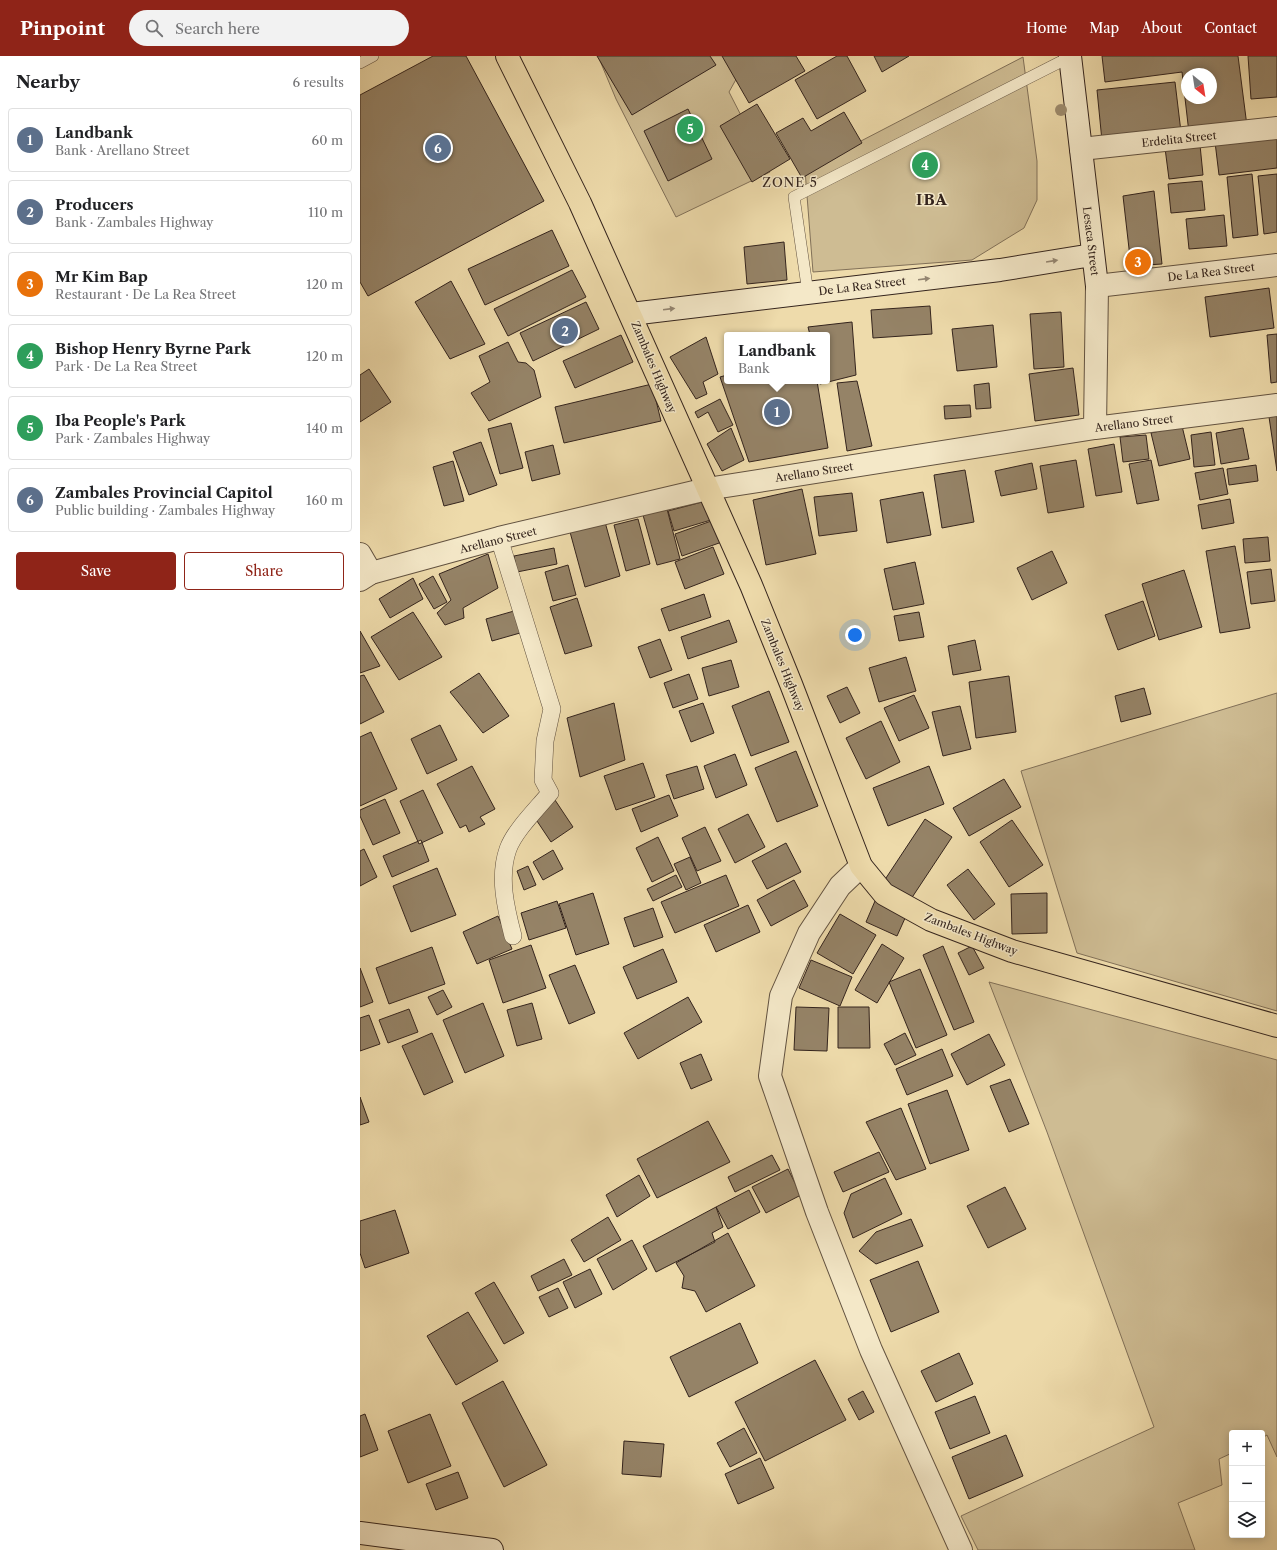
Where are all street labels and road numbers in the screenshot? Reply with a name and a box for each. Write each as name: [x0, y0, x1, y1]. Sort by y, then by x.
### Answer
street label: Erdelita Street: [1141, 128, 1217, 150]
street label: Lesaca Street: [1080, 206, 1102, 276]
street label: De La Rea Street: [1167, 260, 1256, 284]
street label: De La Rea Street: [818, 274, 907, 298]
street label: Zambales Highway: [628, 319, 680, 416]
street label: Arellano Street: [1093, 411, 1174, 435]
street label: Arellano Street: [773, 459, 854, 485]
street label: Arellano Street: [457, 524, 538, 557]
street label: Zambales Highway: [758, 617, 808, 714]
street label: Zambales Highway: [922, 910, 1020, 959]

